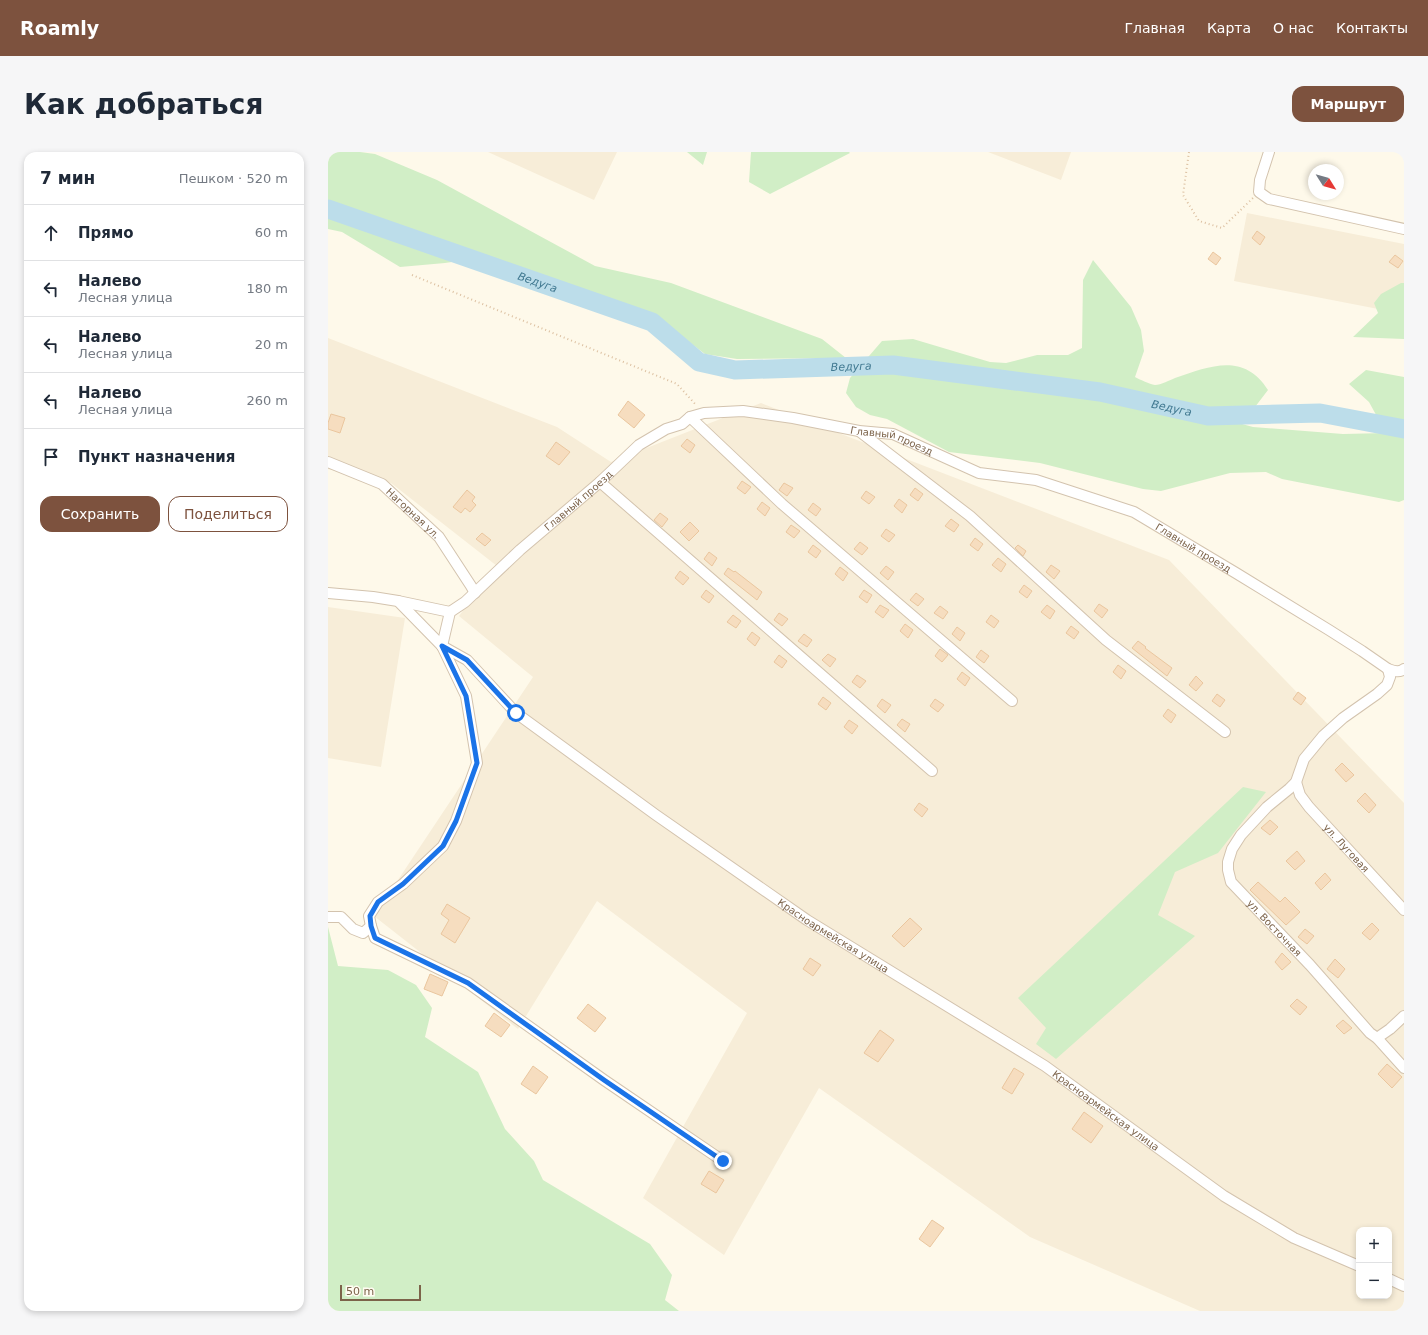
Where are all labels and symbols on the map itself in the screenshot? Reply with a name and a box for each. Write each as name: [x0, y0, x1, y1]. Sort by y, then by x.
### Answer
north arrow: [1308, 164, 1344, 200]
water label: Ведуга: [516, 269, 559, 295]
water label: Ведуга: [831, 359, 872, 373]
water label: Ведуга: [1150, 397, 1193, 419]
street label: Главный проезд: [849, 424, 935, 457]
street label: Главный проезд: [542, 468, 614, 533]
street label: Нагорная ул.: [384, 486, 442, 541]
street label: Главный проезд: [1154, 521, 1233, 574]
route start: [507, 704, 525, 722]
street label: ул. Луговая: [1322, 821, 1371, 874]
street label: Красноармейская улица: [776, 896, 891, 974]
street label: ул. Восточная: [1245, 897, 1304, 958]
street label: Красноармейская улица: [1051, 1068, 1161, 1153]
route end: [714, 1152, 732, 1170]
scale bar: [340, 1283, 421, 1302]

